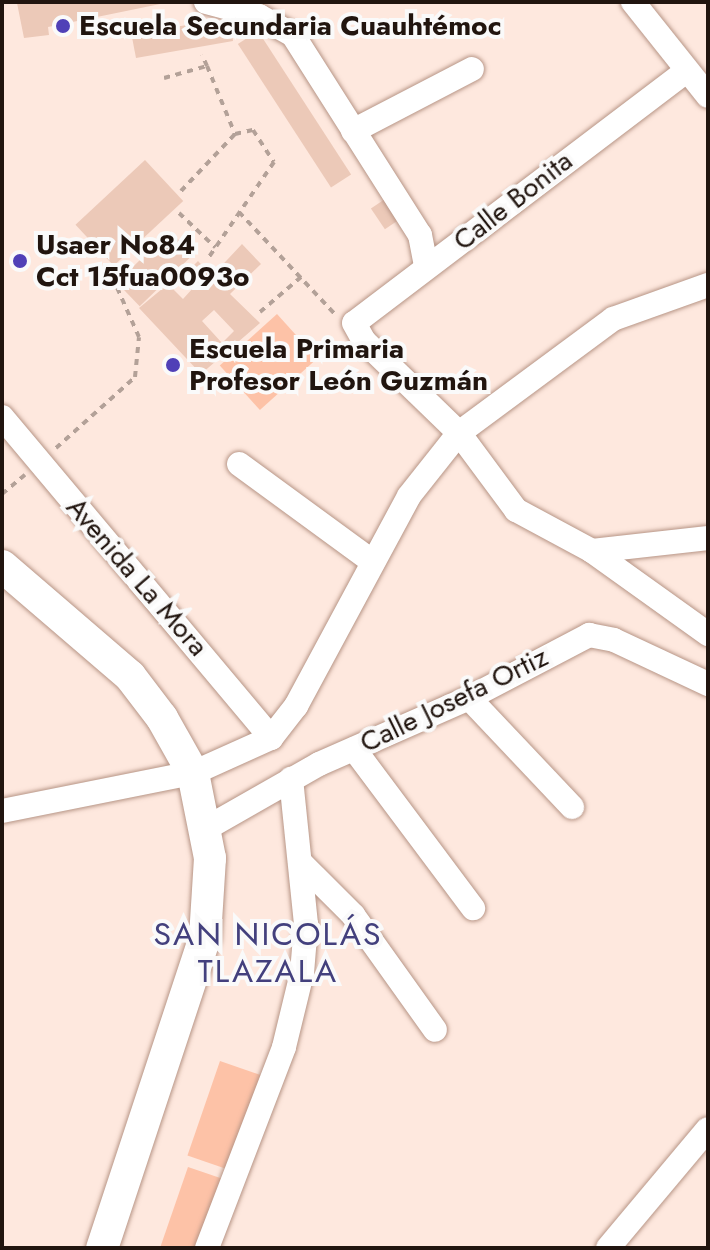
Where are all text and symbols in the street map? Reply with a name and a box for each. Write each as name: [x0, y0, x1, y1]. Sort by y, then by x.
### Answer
place label: Escuela Secundaria Cuauhtémoc: [79, 9, 501, 43]
marker: Escuela Secundaria Cuauhtémoc: [54, 17, 72, 35]
street label: Calle Bonita: [447, 144, 579, 258]
place label: Usaer No84 Cct 15fua0093o: [36, 228, 250, 294]
marker: Usaer No84 Cct 15fua0093o: [11, 252, 29, 270]
place label: Escuela Primaria Profesor León Guzmán: [189, 332, 488, 398]
marker: Escuela Primaria Profesor León Guzmán: [164, 356, 182, 374]
street label: Avenida La Mora: [59, 491, 215, 663]
street label: Calle Josefa Ortiz: [355, 640, 553, 760]
district label: SAN NICOLÁS TLAZALA: [154, 916, 382, 991]

